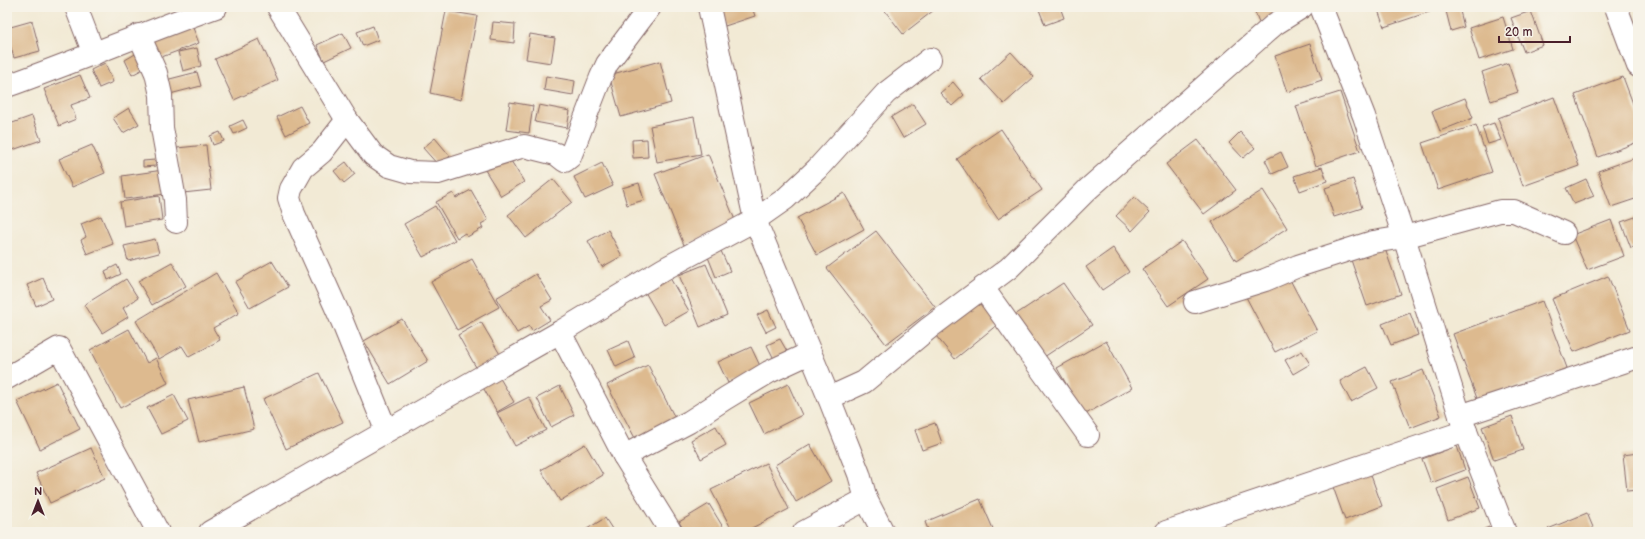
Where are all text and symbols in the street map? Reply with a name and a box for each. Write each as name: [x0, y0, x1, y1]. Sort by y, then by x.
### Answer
scale bar: [1499, 18, 1570, 44]
text: 20 m: [1505, 25, 1532, 40]
north arrow: [18, 481, 58, 521]
text: N: [34, 485, 42, 498]

